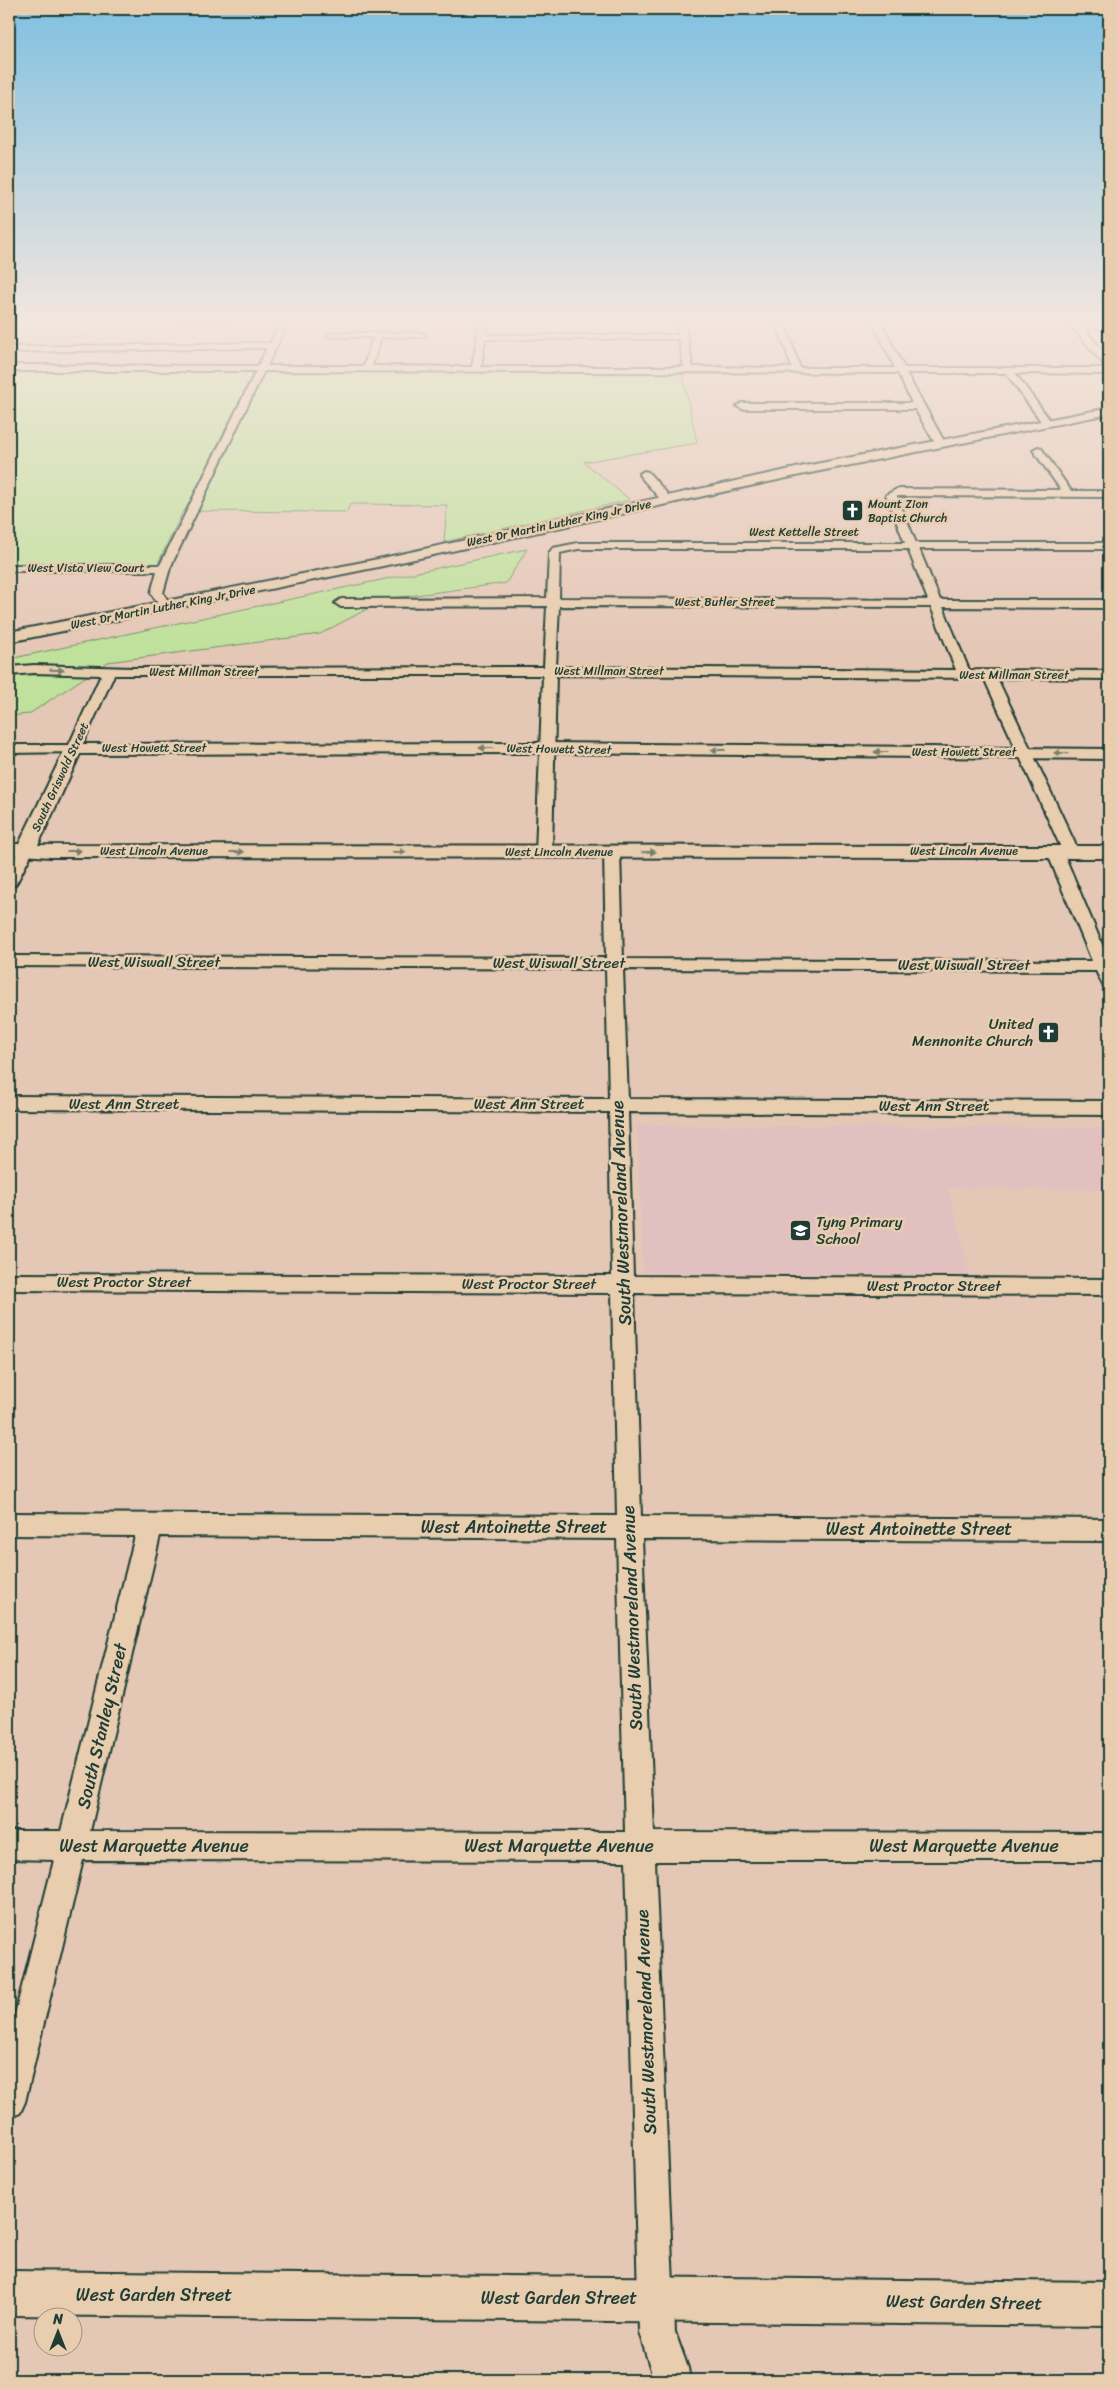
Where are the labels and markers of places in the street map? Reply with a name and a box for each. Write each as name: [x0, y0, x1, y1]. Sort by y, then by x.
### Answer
place label: Mount Zion Baptist Church: [868, 493, 947, 529]
church icon: Mount Zion Baptist Church: [840, 499, 864, 523]
place label: United Mennonite Church: [912, 1011, 1034, 1054]
church icon: United Mennonite Church: [1037, 1021, 1061, 1045]
place label: Tyng Primary School: [816, 1209, 903, 1252]
school or university icon: Tyng Primary School: [788, 1219, 812, 1243]

